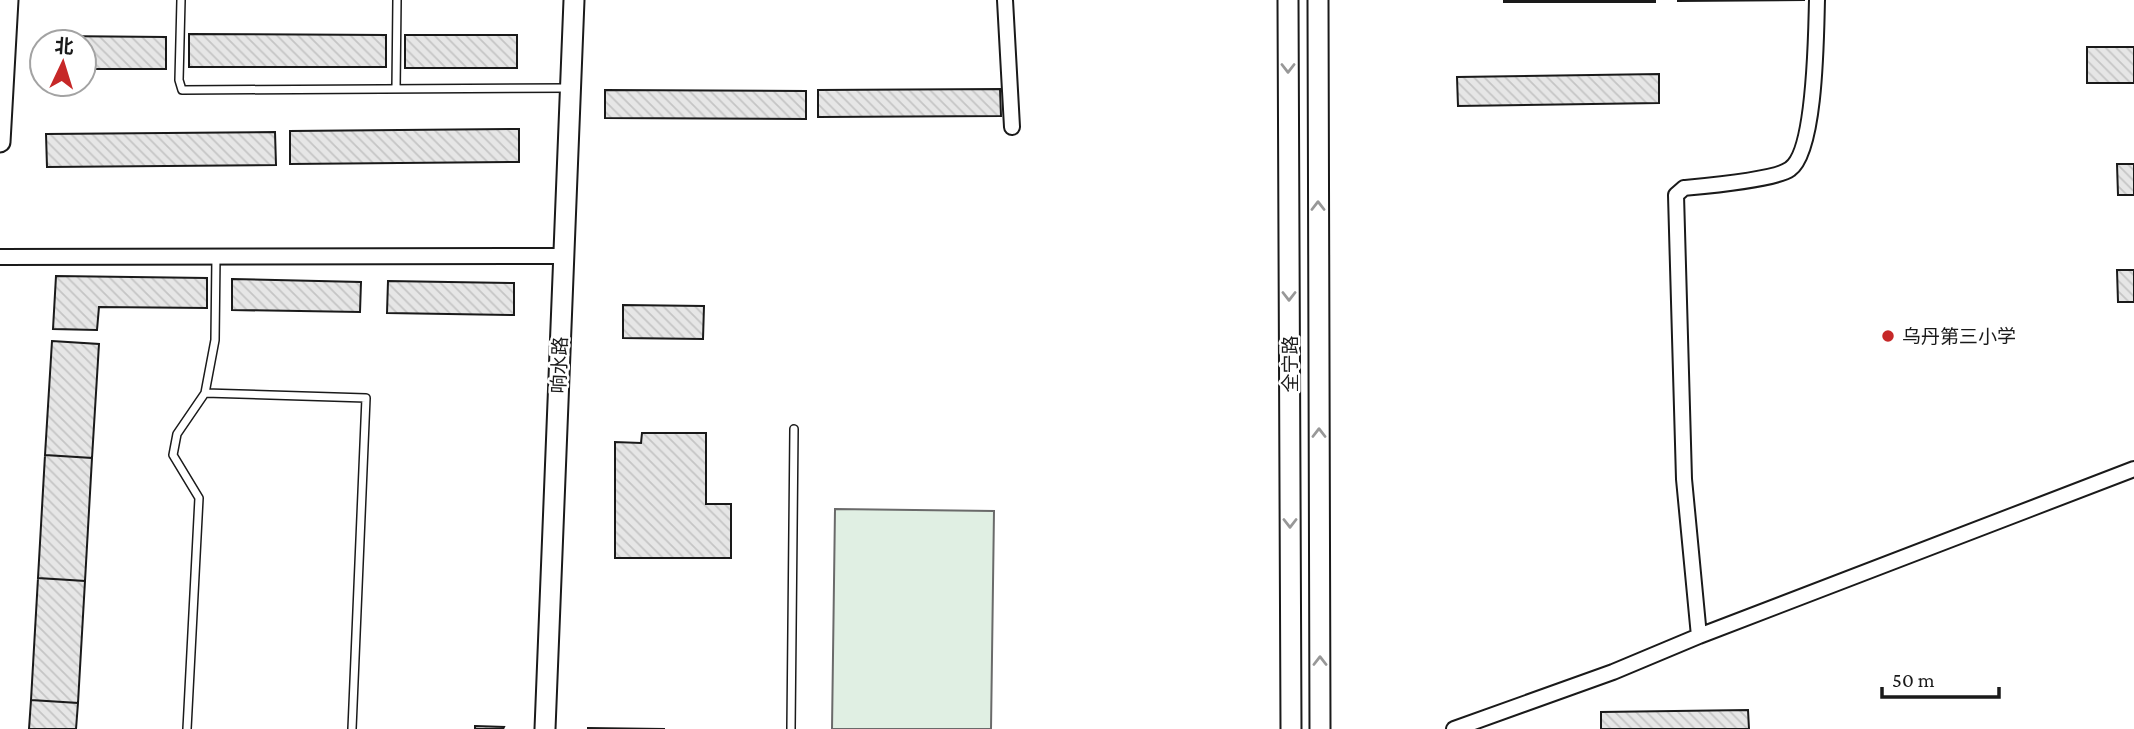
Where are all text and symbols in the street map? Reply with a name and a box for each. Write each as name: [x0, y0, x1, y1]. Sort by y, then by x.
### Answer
north arrow: [28, 28, 98, 98]
text: 北: [54, 35, 74, 58]
one-way arrow: [1280, 63, 1296, 74]
one-way arrow: [1310, 200, 1326, 211]
one-way arrow: [1281, 291, 1297, 301]
place label: 乌丹第三小学: [1902, 326, 2016, 347]
marker: 乌丹第三小学: [1880, 328, 1896, 344]
street label: 全宁路: [1280, 335, 1301, 393]
street label: 响水路: [548, 336, 571, 394]
one-way arrow: [1311, 428, 1327, 438]
one-way arrow: [1282, 518, 1298, 529]
one-way arrow: [1312, 655, 1328, 666]
scale bar: [1882, 656, 1999, 700]
text: 50 m: [1892, 668, 1935, 692]

